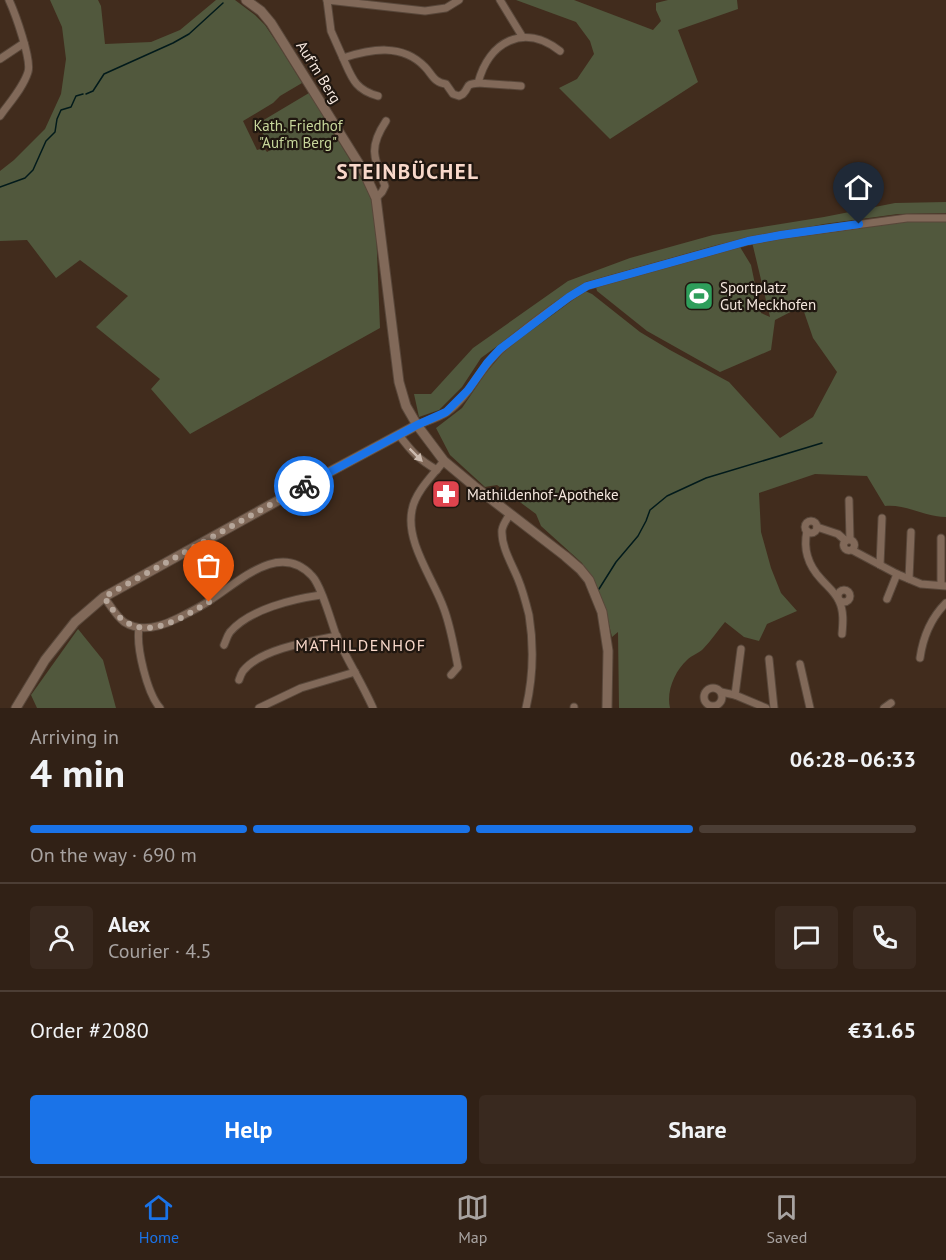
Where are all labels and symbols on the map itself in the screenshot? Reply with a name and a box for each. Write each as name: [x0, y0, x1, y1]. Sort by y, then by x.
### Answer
street label: Auf'm Berg: [292, 37, 346, 107]
park label: Kath. Friedhof "Auf'm Berg": [254, 116, 344, 152]
district label: STEINBÜCHEL: [336, 158, 480, 185]
pin: [833, 162, 884, 224]
place label: Sportplatz Gut Meckhofen: [720, 278, 816, 314]
sports icon: Sportplatz Gut Meckhofen: [683, 280, 715, 312]
one-way arrow: [408, 447, 422, 461]
courier: [274, 456, 334, 516]
pharmacy icon: Mathildenhof-Apotheke: [430, 478, 462, 510]
place label: Mathildenhof-Apotheke: [467, 485, 619, 504]
pin: [183, 540, 234, 602]
district label: MATHILDENHOF: [295, 635, 427, 655]

